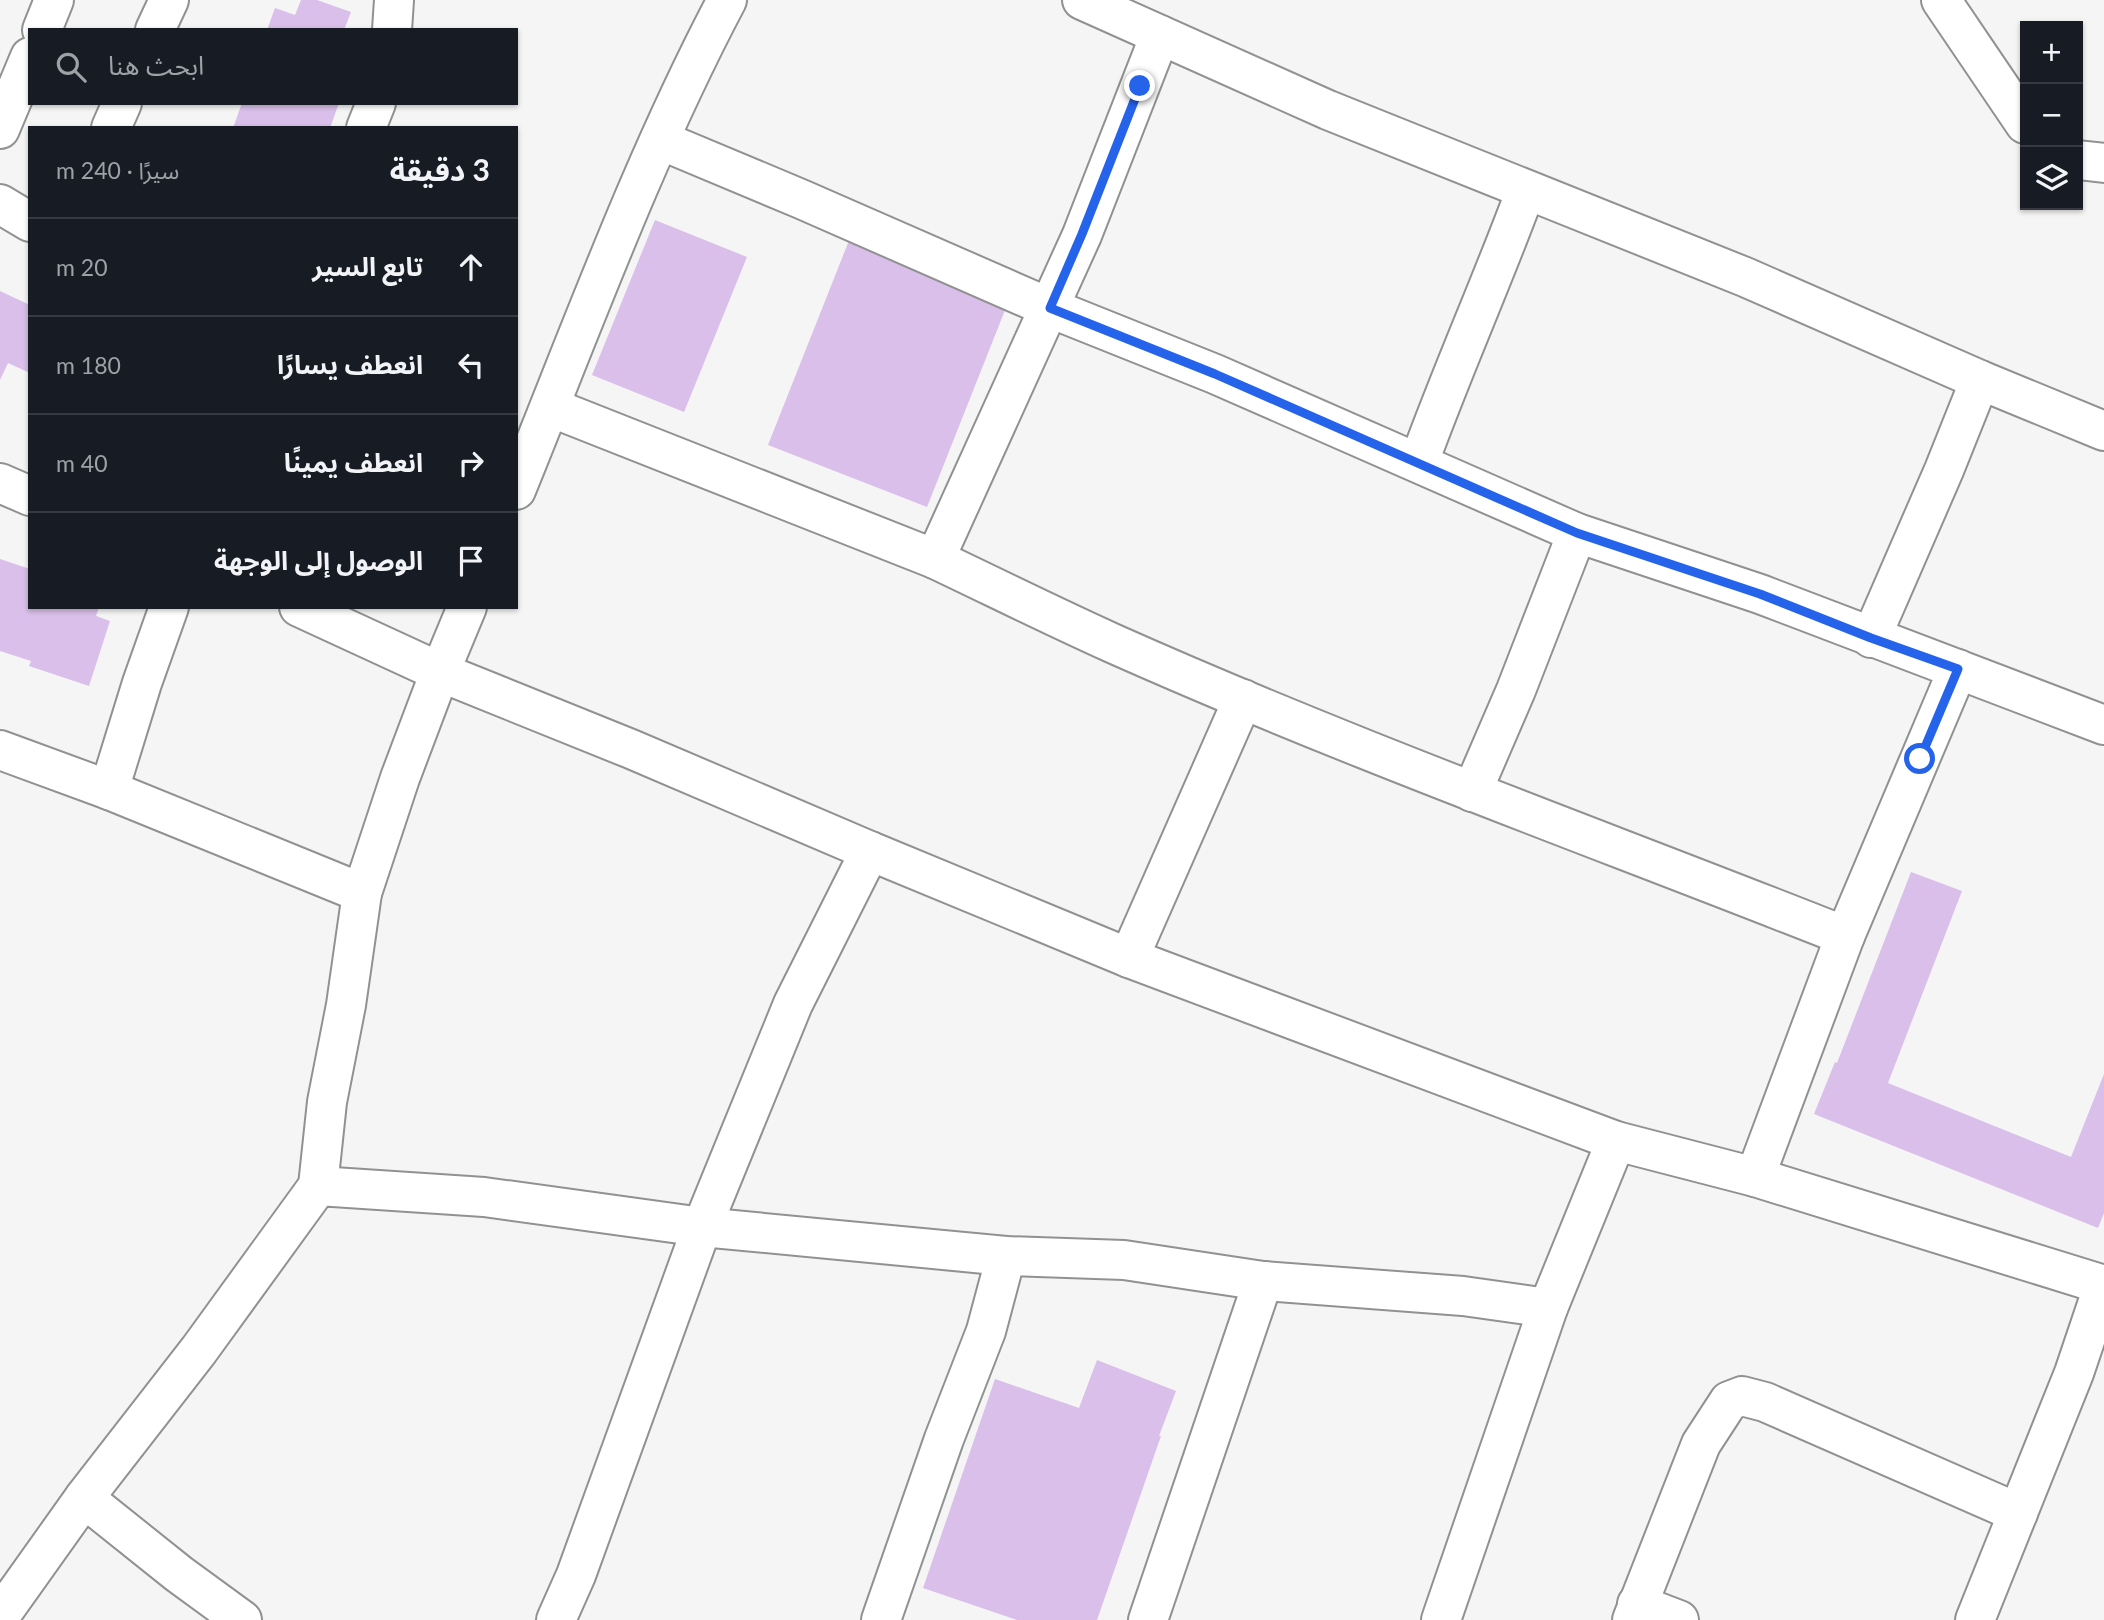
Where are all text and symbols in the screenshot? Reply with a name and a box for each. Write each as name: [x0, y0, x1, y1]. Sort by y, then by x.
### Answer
map controls: [2020, 21, 2083, 210]
button: +: [2020, 21, 2083, 84]
search box: [28, 28, 518, 105]
icon: search: [52, 48, 90, 86]
text: ابحث هنا: [108, 49, 204, 81]
route end: [1124, 70, 1155, 101]
button: −: [2020, 84, 2083, 147]
button: layers: [2020, 147, 2083, 210]
text: 3 دقيقة: [390, 151, 490, 187]
text: سيرًا · 240 m: [56, 156, 179, 184]
icon: ahead: [452, 248, 490, 286]
text: تابع السير: [312, 250, 423, 282]
text: 20 m: [56, 253, 108, 281]
icon: left: [452, 346, 490, 384]
text: انعطف يسارًا: [277, 348, 423, 380]
text: 180 m: [56, 351, 121, 379]
icon: right: [452, 444, 490, 482]
text: انعطف يمينًا: [284, 446, 423, 478]
text: 40 m: [56, 449, 108, 477]
icon: arrive: [452, 542, 490, 580]
text: الوصول إلى الوجهة: [214, 544, 423, 576]
route start: [1904, 743, 1935, 774]

